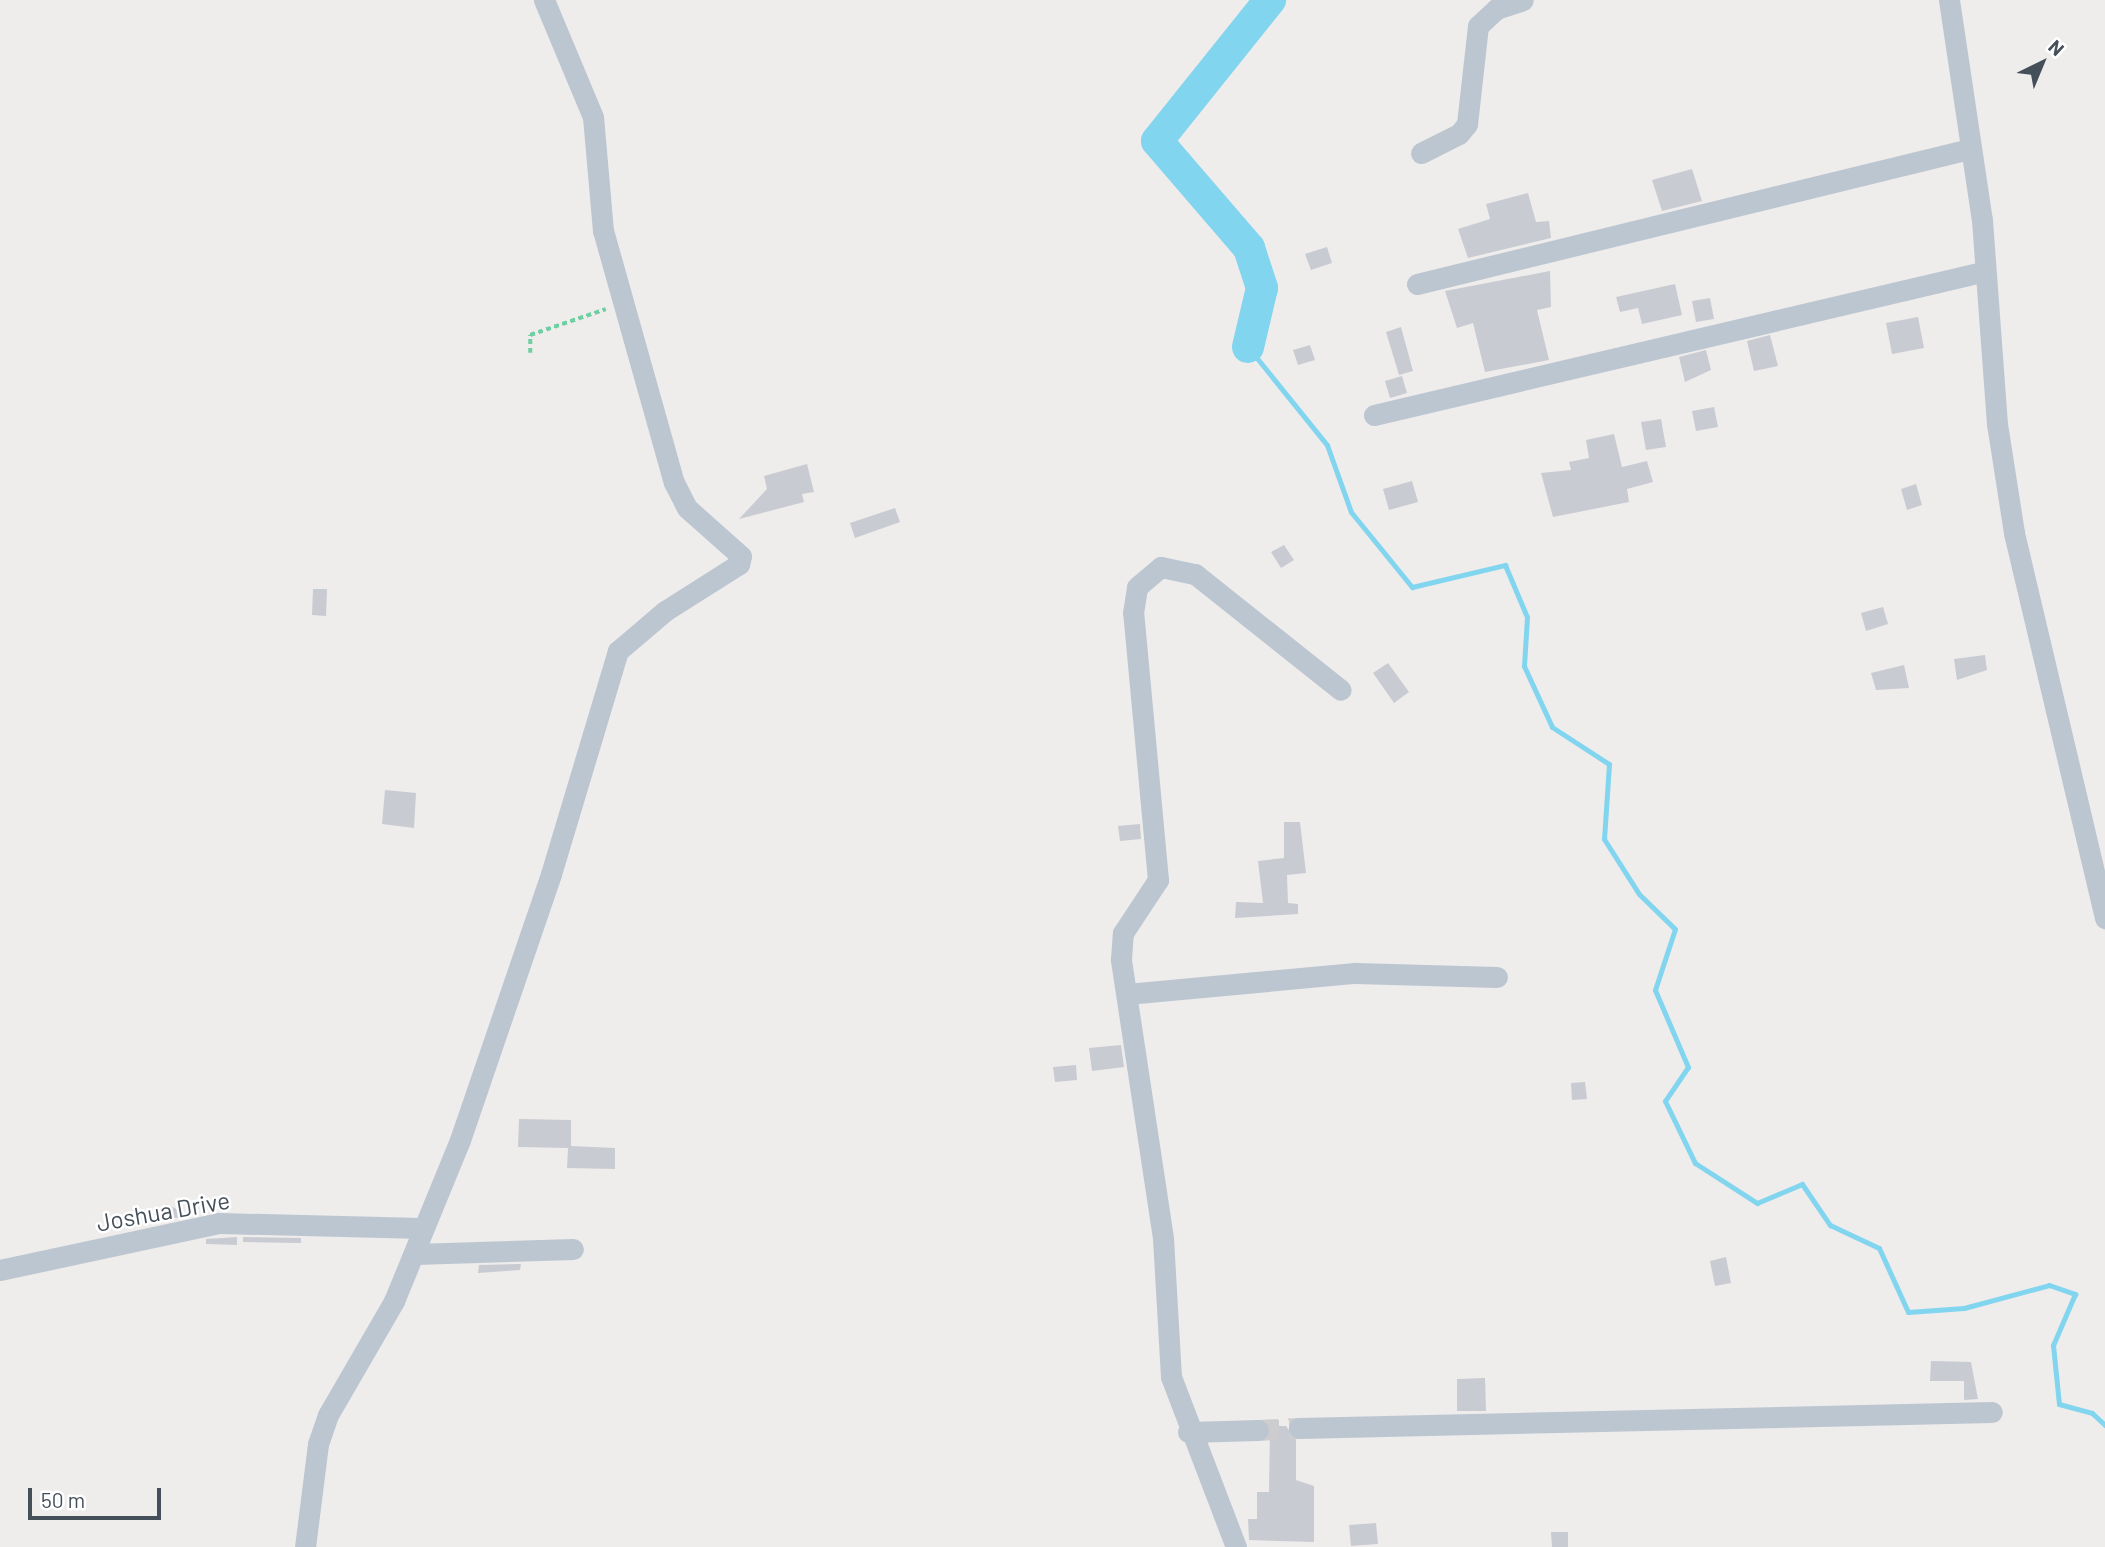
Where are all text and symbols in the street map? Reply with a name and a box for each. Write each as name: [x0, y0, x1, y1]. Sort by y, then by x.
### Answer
north arrow: [2007, 28, 2077, 98]
text: N: [2044, 35, 2069, 60]
street label: Joshua Drive: [94, 1185, 232, 1237]
scale bar: [32, 1474, 164, 1518]
text: 50 m: [41, 1487, 85, 1512]

